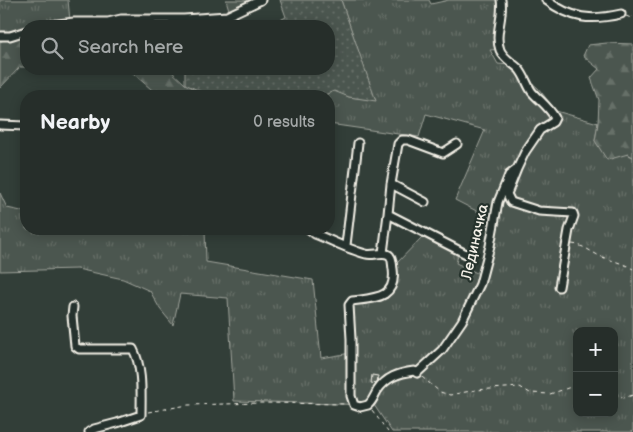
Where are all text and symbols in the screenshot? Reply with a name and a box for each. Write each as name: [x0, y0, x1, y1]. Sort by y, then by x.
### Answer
search box: [20, 20, 335, 75]
icon: search: [38, 34, 66, 62]
text: Search here: [78, 36, 183, 59]
text: Nearby: [40, 110, 110, 135]
text: 0 results: [253, 113, 315, 132]
street label: Лединачка: [457, 202, 493, 283]
map controls: [573, 327, 618, 417]
button: +: [573, 327, 618, 372]
button: −: [573, 372, 618, 417]

